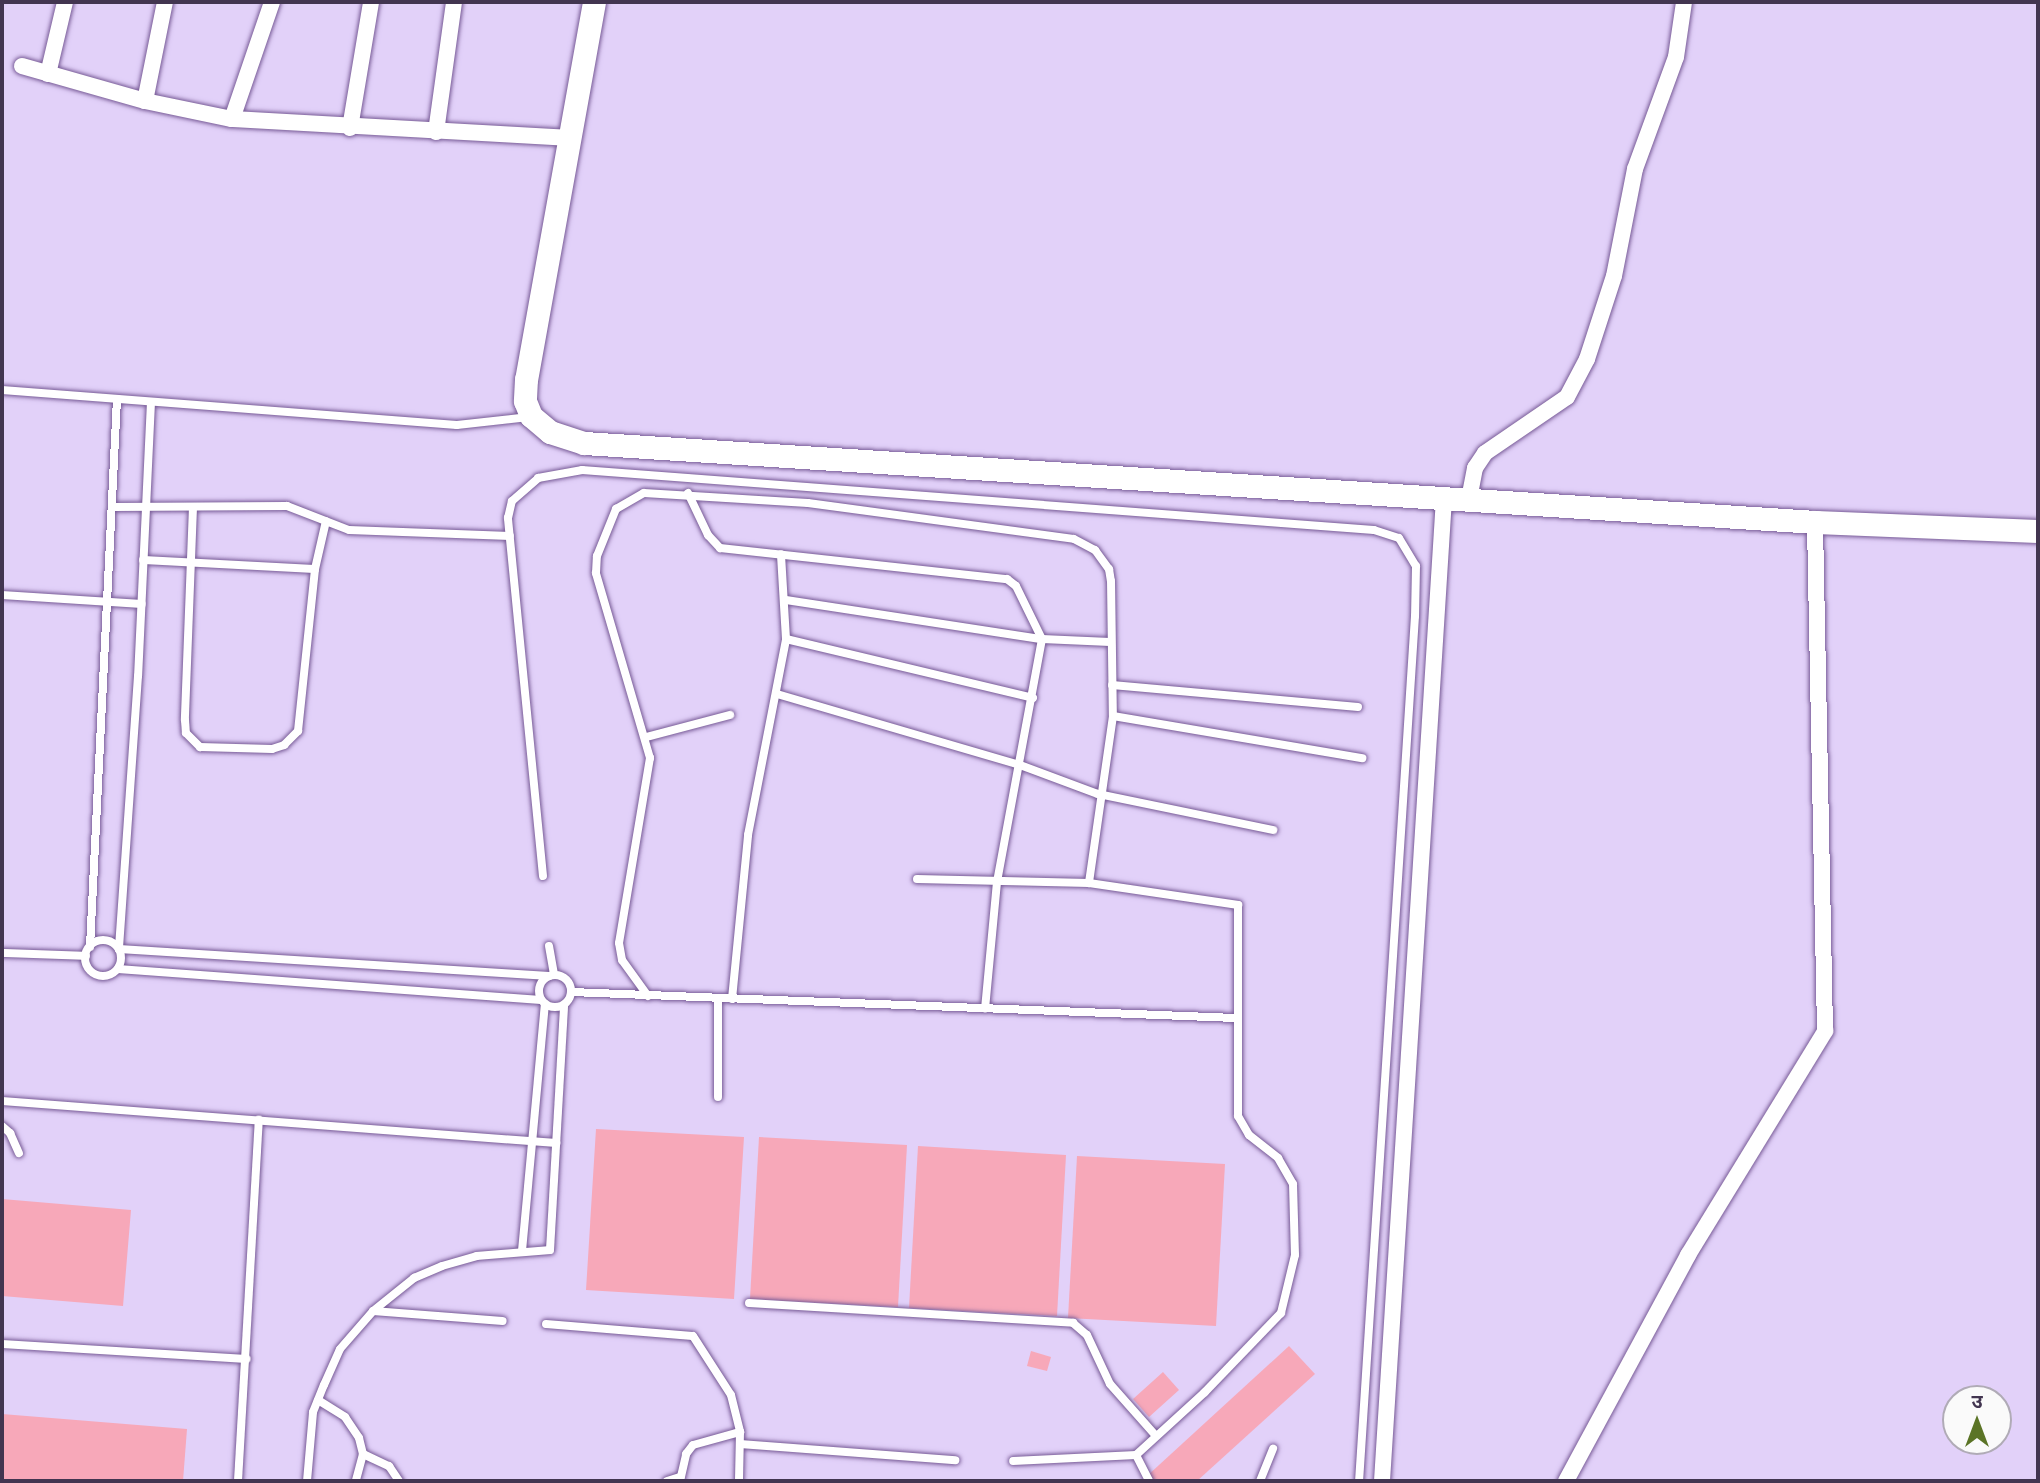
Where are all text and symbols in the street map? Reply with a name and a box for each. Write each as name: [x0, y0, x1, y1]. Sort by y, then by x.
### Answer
north arrow: [1942, 1385, 2012, 1455]
text: उ: [1971, 1388, 1983, 1414]

